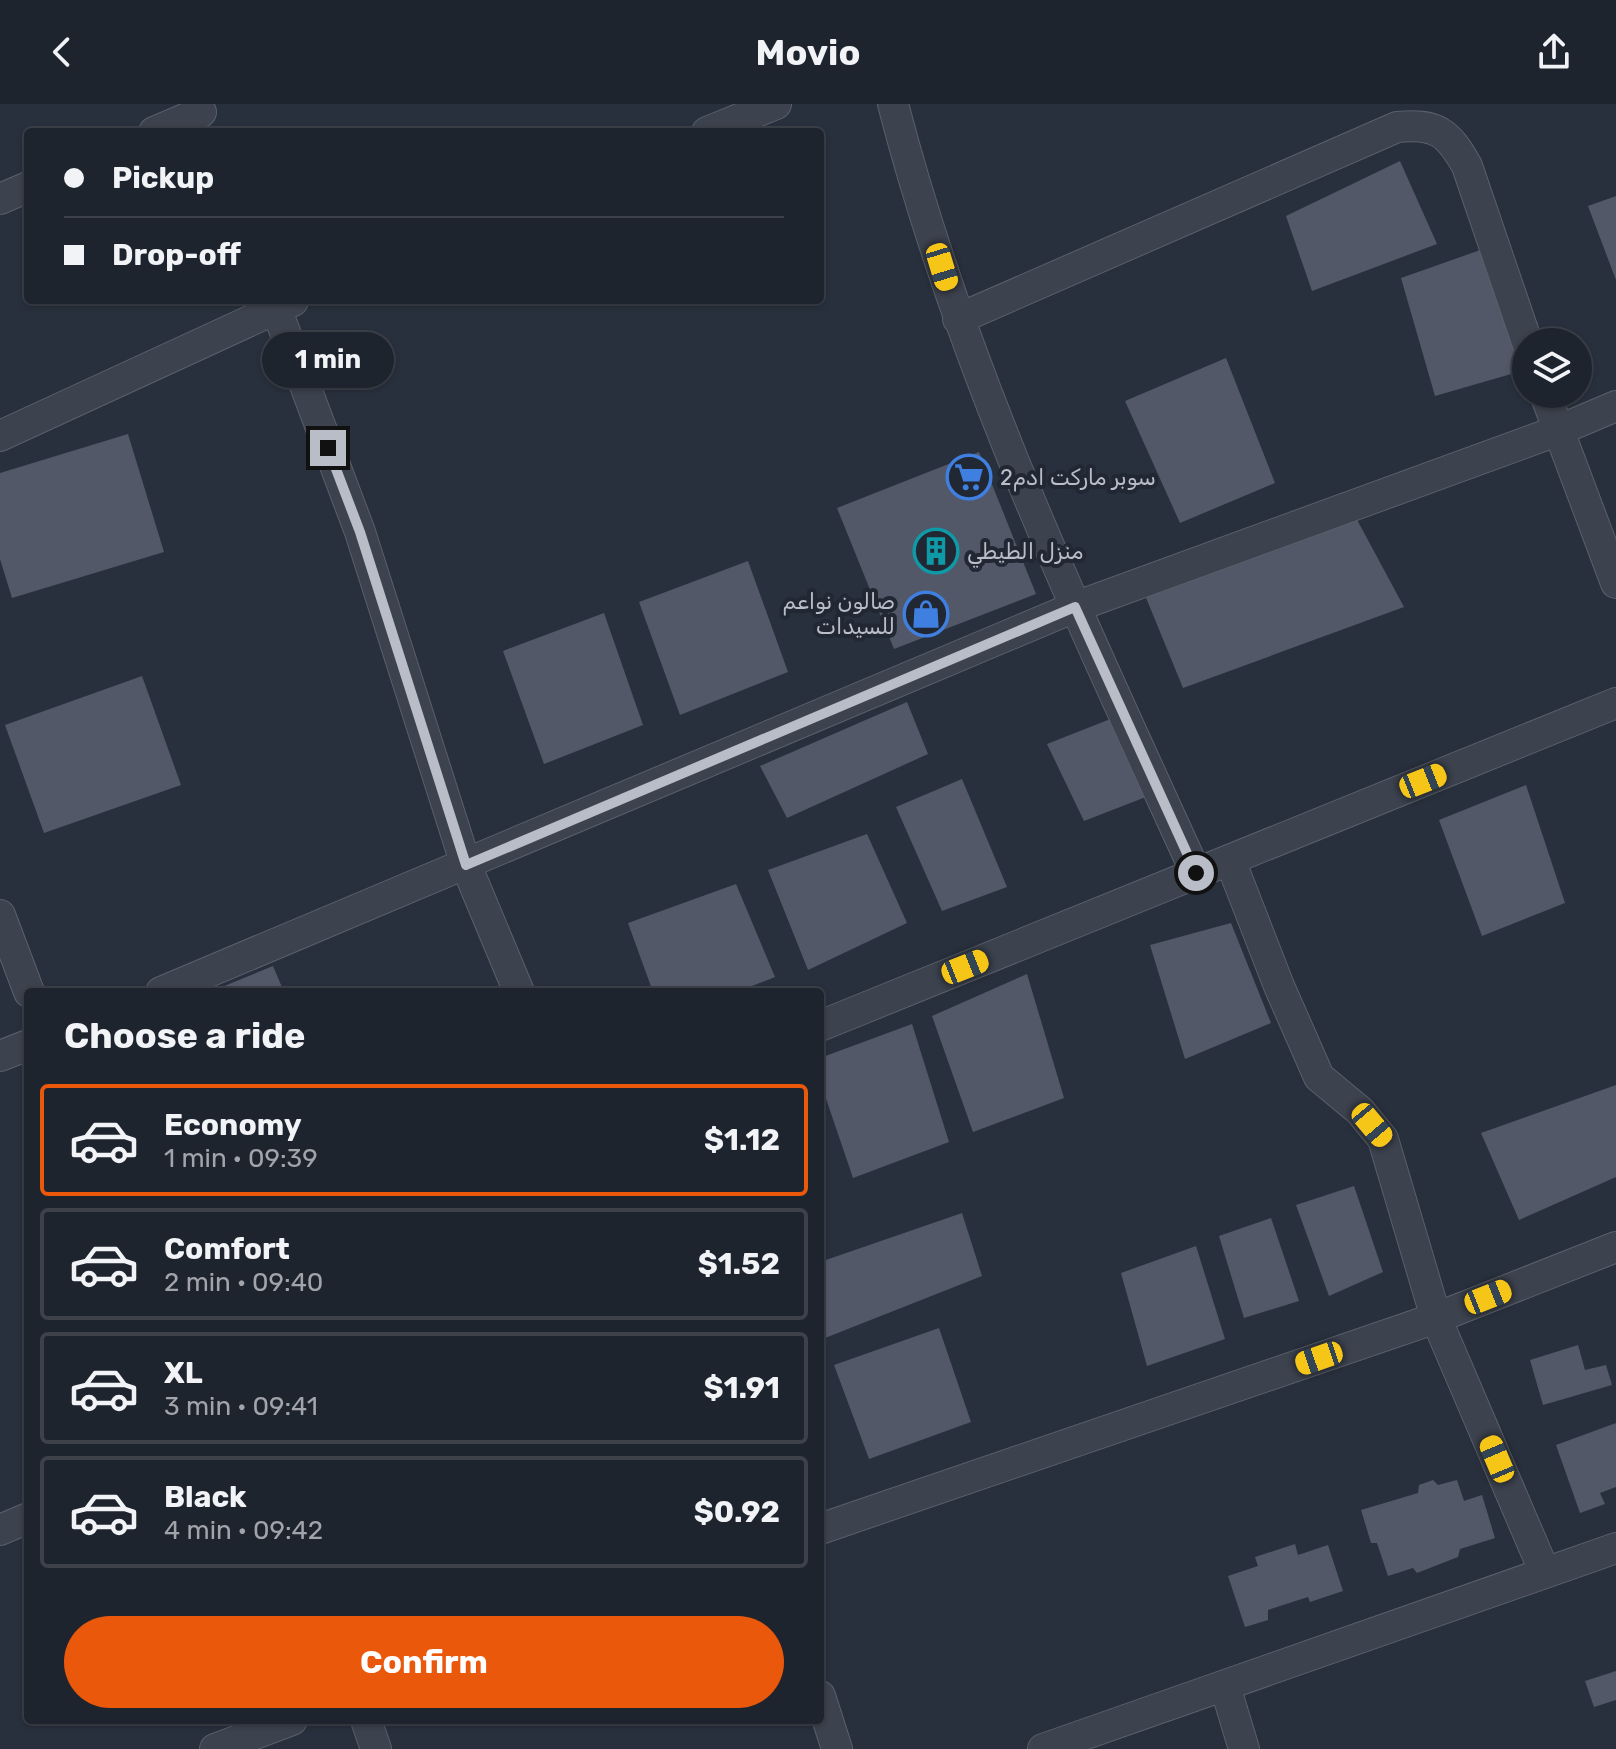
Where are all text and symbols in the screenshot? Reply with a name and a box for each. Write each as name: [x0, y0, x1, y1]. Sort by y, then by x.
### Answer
icon: back: [40, 30, 84, 74]
icon: share: [1532, 30, 1576, 74]
text: Movio: [756, 31, 860, 74]
text: Pickup: [112, 160, 214, 196]
text: Drop-off: [112, 237, 241, 273]
car: [924, 241, 960, 293]
map controls: [1512, 328, 1592, 408]
button: layers: [1512, 328, 1592, 408]
callout: 1 min: [262, 332, 394, 388]
text: 1 min: [295, 344, 361, 375]
route end: [310, 430, 346, 466]
supermarket icon: سوبر ماركت ادم2: [945, 453, 993, 501]
place label: سوبر ماركت ادم2: [1000, 464, 1156, 492]
building icon: منزل الطيطي: [912, 527, 960, 575]
place label: منزل الطيطي: [967, 538, 1083, 568]
place label: صالون نواعم للسيدات: [782, 588, 895, 640]
shop icon: صالون نواعم للسيدات: [902, 590, 950, 638]
car: [1396, 761, 1450, 801]
route start: [1178, 855, 1214, 891]
car: [938, 947, 992, 987]
text: Choose a ride: [64, 1014, 305, 1057]
car: [1347, 1099, 1397, 1151]
icon: car: [68, 1104, 140, 1176]
text: Economy: [164, 1107, 302, 1143]
text: $1.12: [704, 1122, 780, 1158]
text: 1 min · 09:39: [164, 1143, 318, 1174]
icon: car: [68, 1228, 140, 1300]
text: Comfort: [164, 1231, 290, 1267]
text: $1.52: [698, 1246, 780, 1282]
text: 2 min · 09:40: [164, 1267, 323, 1298]
car: [1461, 1277, 1515, 1317]
car: [1292, 1339, 1346, 1377]
icon: car: [68, 1352, 140, 1424]
text: XL: [164, 1355, 203, 1391]
text: $1.91: [704, 1370, 780, 1406]
text: 3 min · 09:41: [164, 1391, 318, 1422]
car: [1477, 1432, 1517, 1486]
icon: car: [68, 1476, 140, 1548]
text: Black: [164, 1479, 247, 1515]
text: $0.92: [694, 1494, 780, 1530]
text: 4 min · 09:42: [164, 1515, 323, 1546]
button: Confirm: [64, 1616, 784, 1708]

